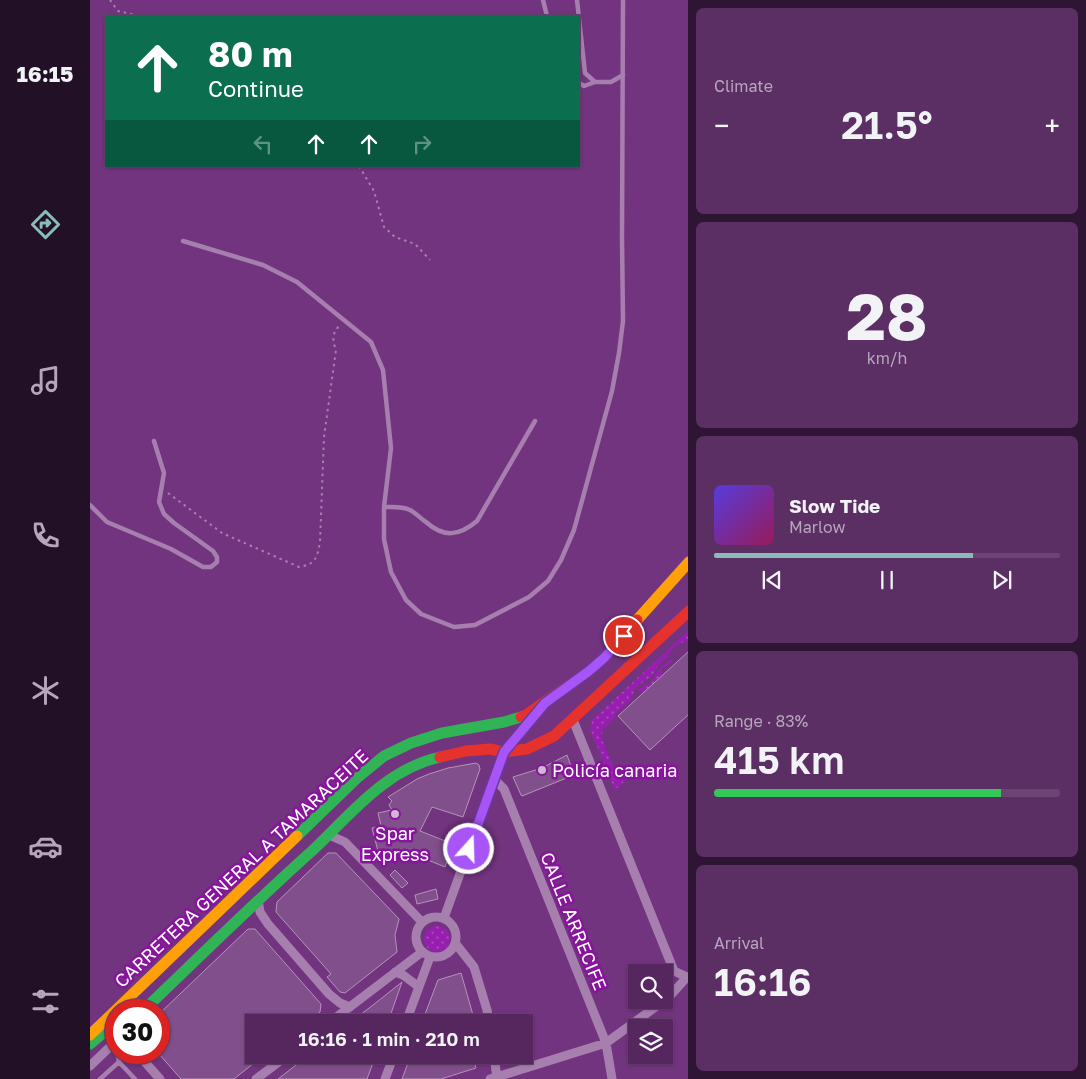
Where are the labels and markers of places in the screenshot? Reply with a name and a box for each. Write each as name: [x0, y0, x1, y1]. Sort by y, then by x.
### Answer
pin: [603, 615, 645, 657]
place label: Policía canaria: [552, 759, 678, 781]
marker: Policía canaria: [536, 764, 548, 776]
marker: Spar Express: [389, 808, 401, 820]
place label: Spar Express: [361, 822, 429, 865]

